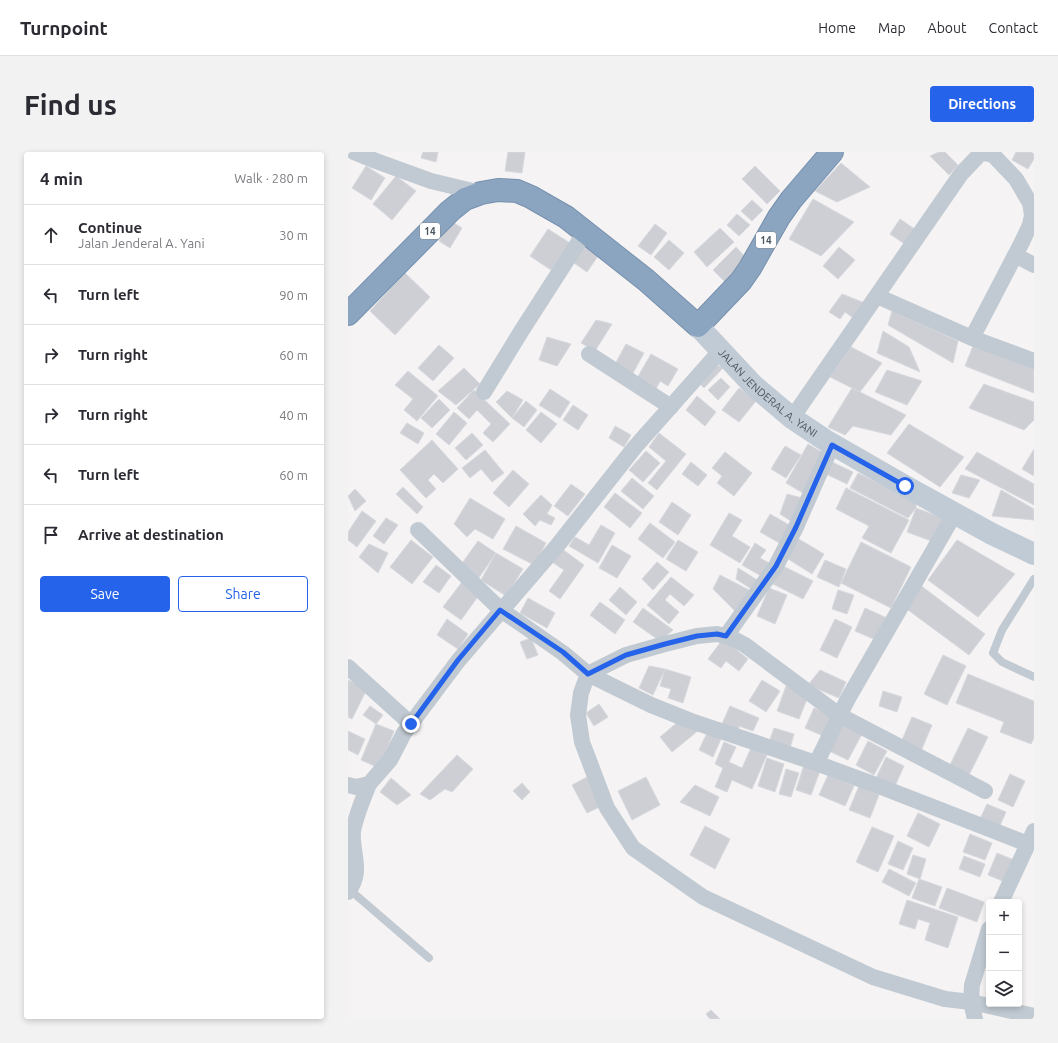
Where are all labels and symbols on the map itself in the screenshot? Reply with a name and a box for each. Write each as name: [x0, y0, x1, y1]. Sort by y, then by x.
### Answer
road number: 14: [420, 223, 440, 239]
road number: 14: [756, 232, 776, 248]
street label: JALAN JENDERAL A. YANI: [716, 346, 820, 439]
route start: [896, 477, 914, 495]
route end: [402, 715, 420, 733]

